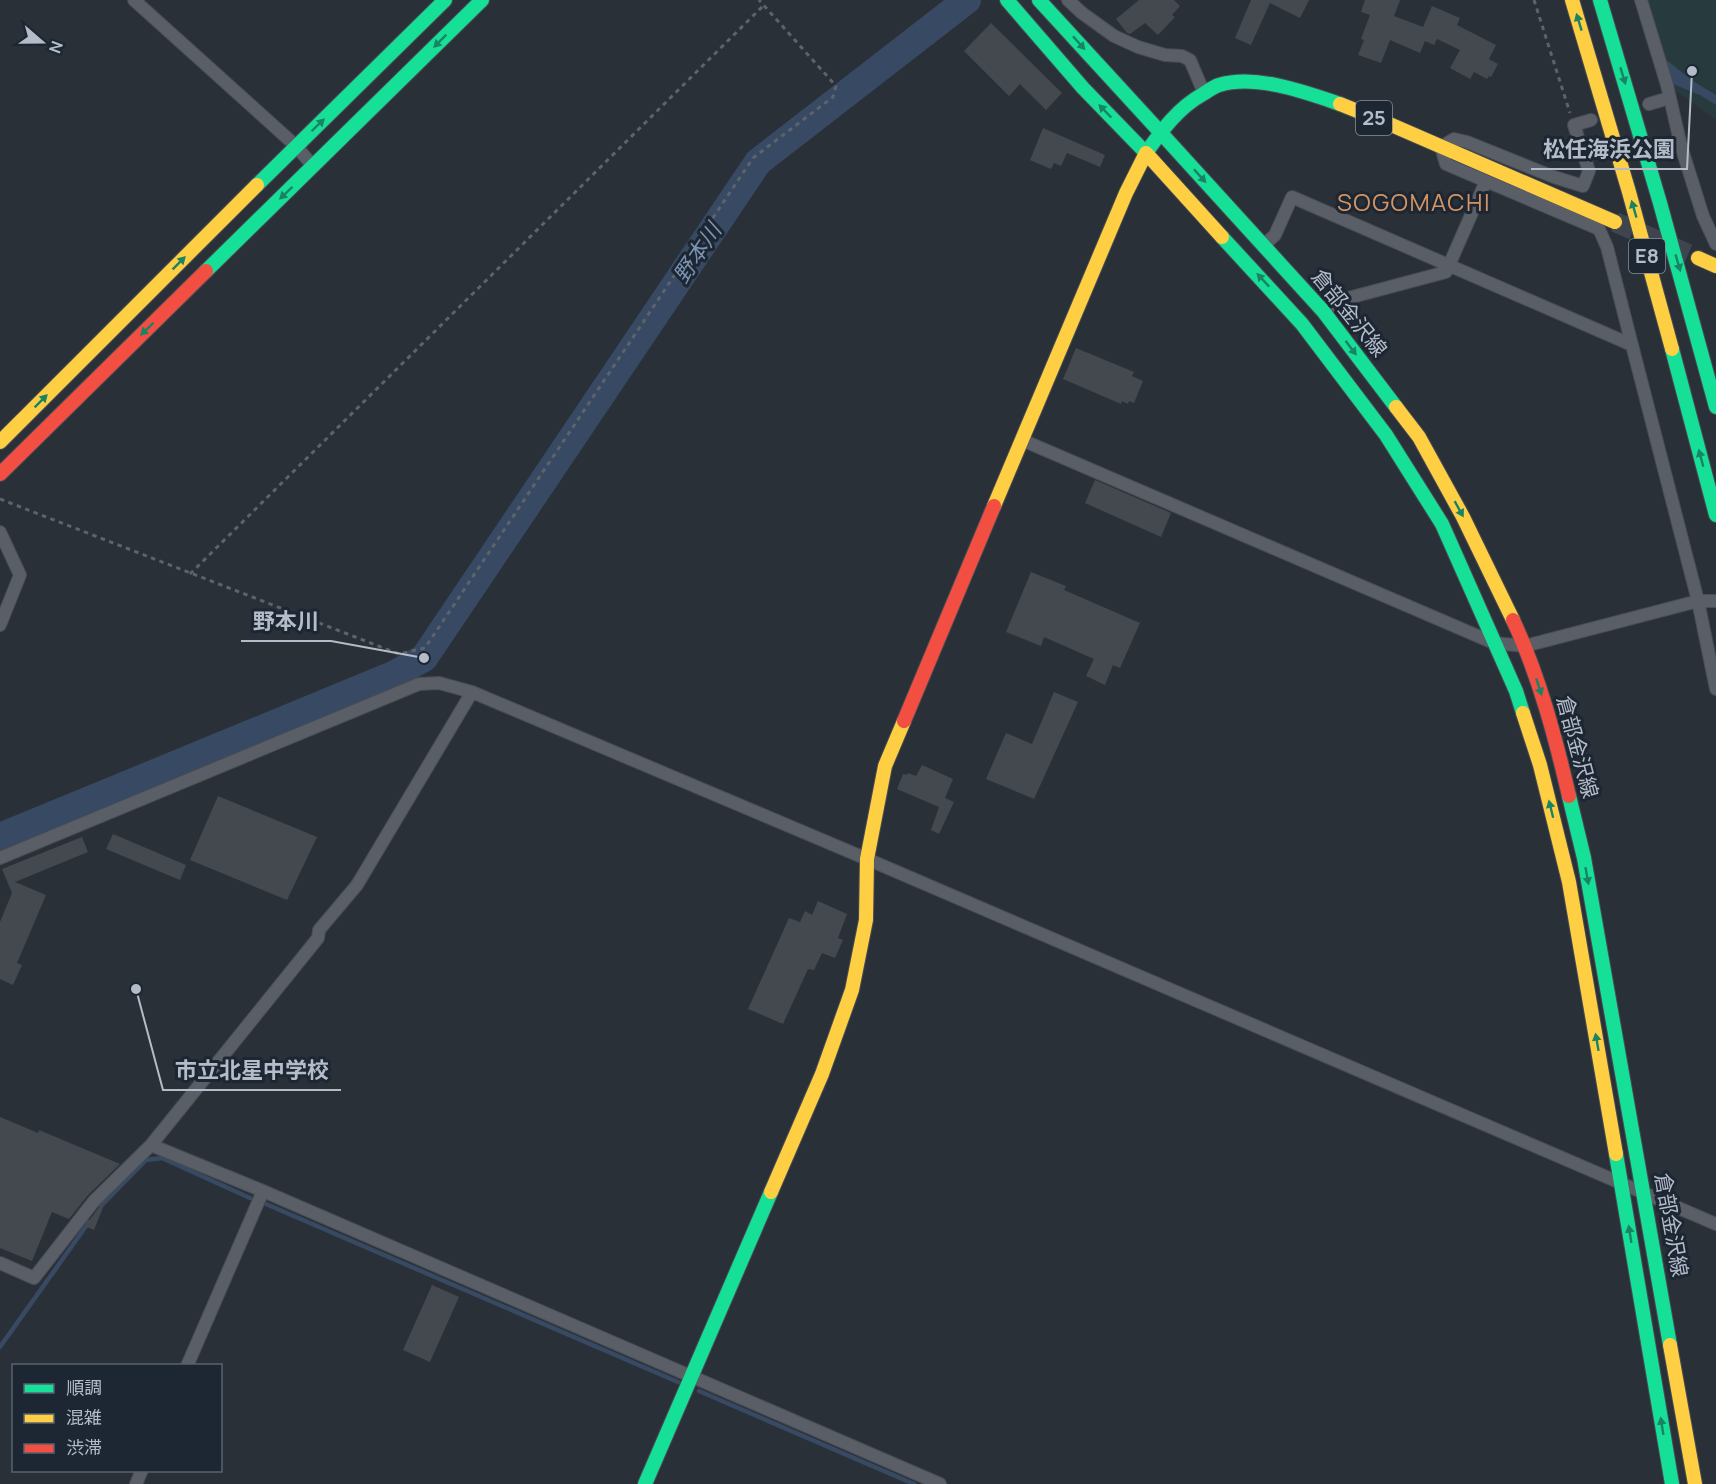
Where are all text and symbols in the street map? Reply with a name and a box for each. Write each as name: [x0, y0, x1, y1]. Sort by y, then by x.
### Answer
north arrow: [12, 12, 72, 72]
one-way arrow: [1574, 13, 1583, 31]
one-way arrow: [432, 34, 447, 48]
one-way arrow: [1072, 35, 1085, 50]
text: N: [44, 38, 68, 56]
one-way arrow: [1619, 67, 1628, 85]
road number: 25: [1356, 101, 1392, 135]
one-way arrow: [1098, 103, 1112, 118]
one-way arrow: [310, 118, 325, 132]
callout: 松任海浜公園: [1531, 129, 1687, 169]
text: 松任海浜公園: [1543, 134, 1675, 164]
one-way arrow: [1193, 168, 1207, 183]
one-way arrow: [280, 185, 294, 199]
district label: SOGOMACHI: [1337, 185, 1491, 218]
one-way arrow: [1629, 200, 1638, 218]
water label: 野本川: [666, 216, 729, 289]
road number: E8: [1629, 239, 1665, 273]
one-way arrow: [1674, 254, 1683, 272]
one-way arrow: [172, 256, 186, 270]
street label: 倉部金沢線: [1306, 263, 1394, 362]
one-way arrow: [1256, 273, 1270, 288]
one-way arrow: [140, 322, 154, 337]
one-way arrow: [1344, 340, 1356, 355]
one-way arrow: [34, 394, 48, 408]
one-way arrow: [1696, 449, 1706, 467]
one-way arrow: [1454, 501, 1464, 518]
callout: 野本川: [241, 601, 331, 641]
text: 野本川: [253, 606, 319, 636]
one-way arrow: [1535, 678, 1544, 696]
street label: 倉部金沢線: [1551, 692, 1605, 801]
one-way arrow: [1546, 800, 1556, 819]
one-way arrow: [1583, 867, 1592, 886]
one-way arrow: [1592, 1032, 1601, 1051]
callout: 市立北星中学校: [163, 1050, 341, 1090]
text: 市立北星中学校: [175, 1055, 329, 1085]
street label: 倉部金沢線: [1649, 1171, 1695, 1279]
one-way arrow: [1625, 1224, 1634, 1243]
legend: [12, 1364, 222, 1472]
text: 順調: [66, 1375, 102, 1399]
text: 混雑: [66, 1405, 102, 1429]
one-way arrow: [1657, 1417, 1666, 1436]
text: 渋滞: [66, 1435, 102, 1459]

